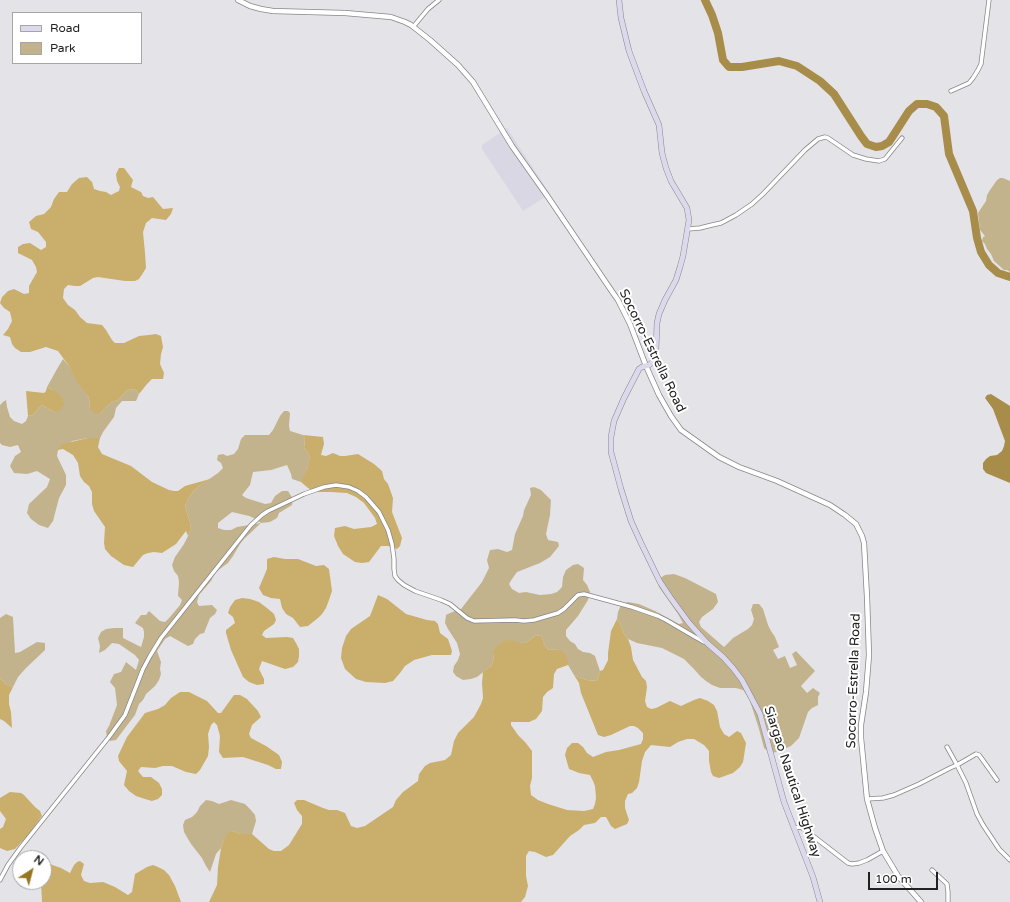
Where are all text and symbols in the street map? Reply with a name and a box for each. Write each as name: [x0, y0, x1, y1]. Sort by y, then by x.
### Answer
legend: [12, 12, 142, 64]
text: Road: [50, 21, 80, 35]
text: Park: [50, 41, 76, 55]
street label: Socorro-Estrella Road: [615, 287, 689, 415]
street label: Socorro-Estrella Road: [844, 613, 864, 749]
street label: Siargao Nautical Highway: [760, 704, 824, 860]
north arrow: [12, 850, 52, 890]
text: N: [31, 853, 46, 869]
scale bar: [870, 864, 940, 890]
text: 100 m: [875, 872, 912, 886]

